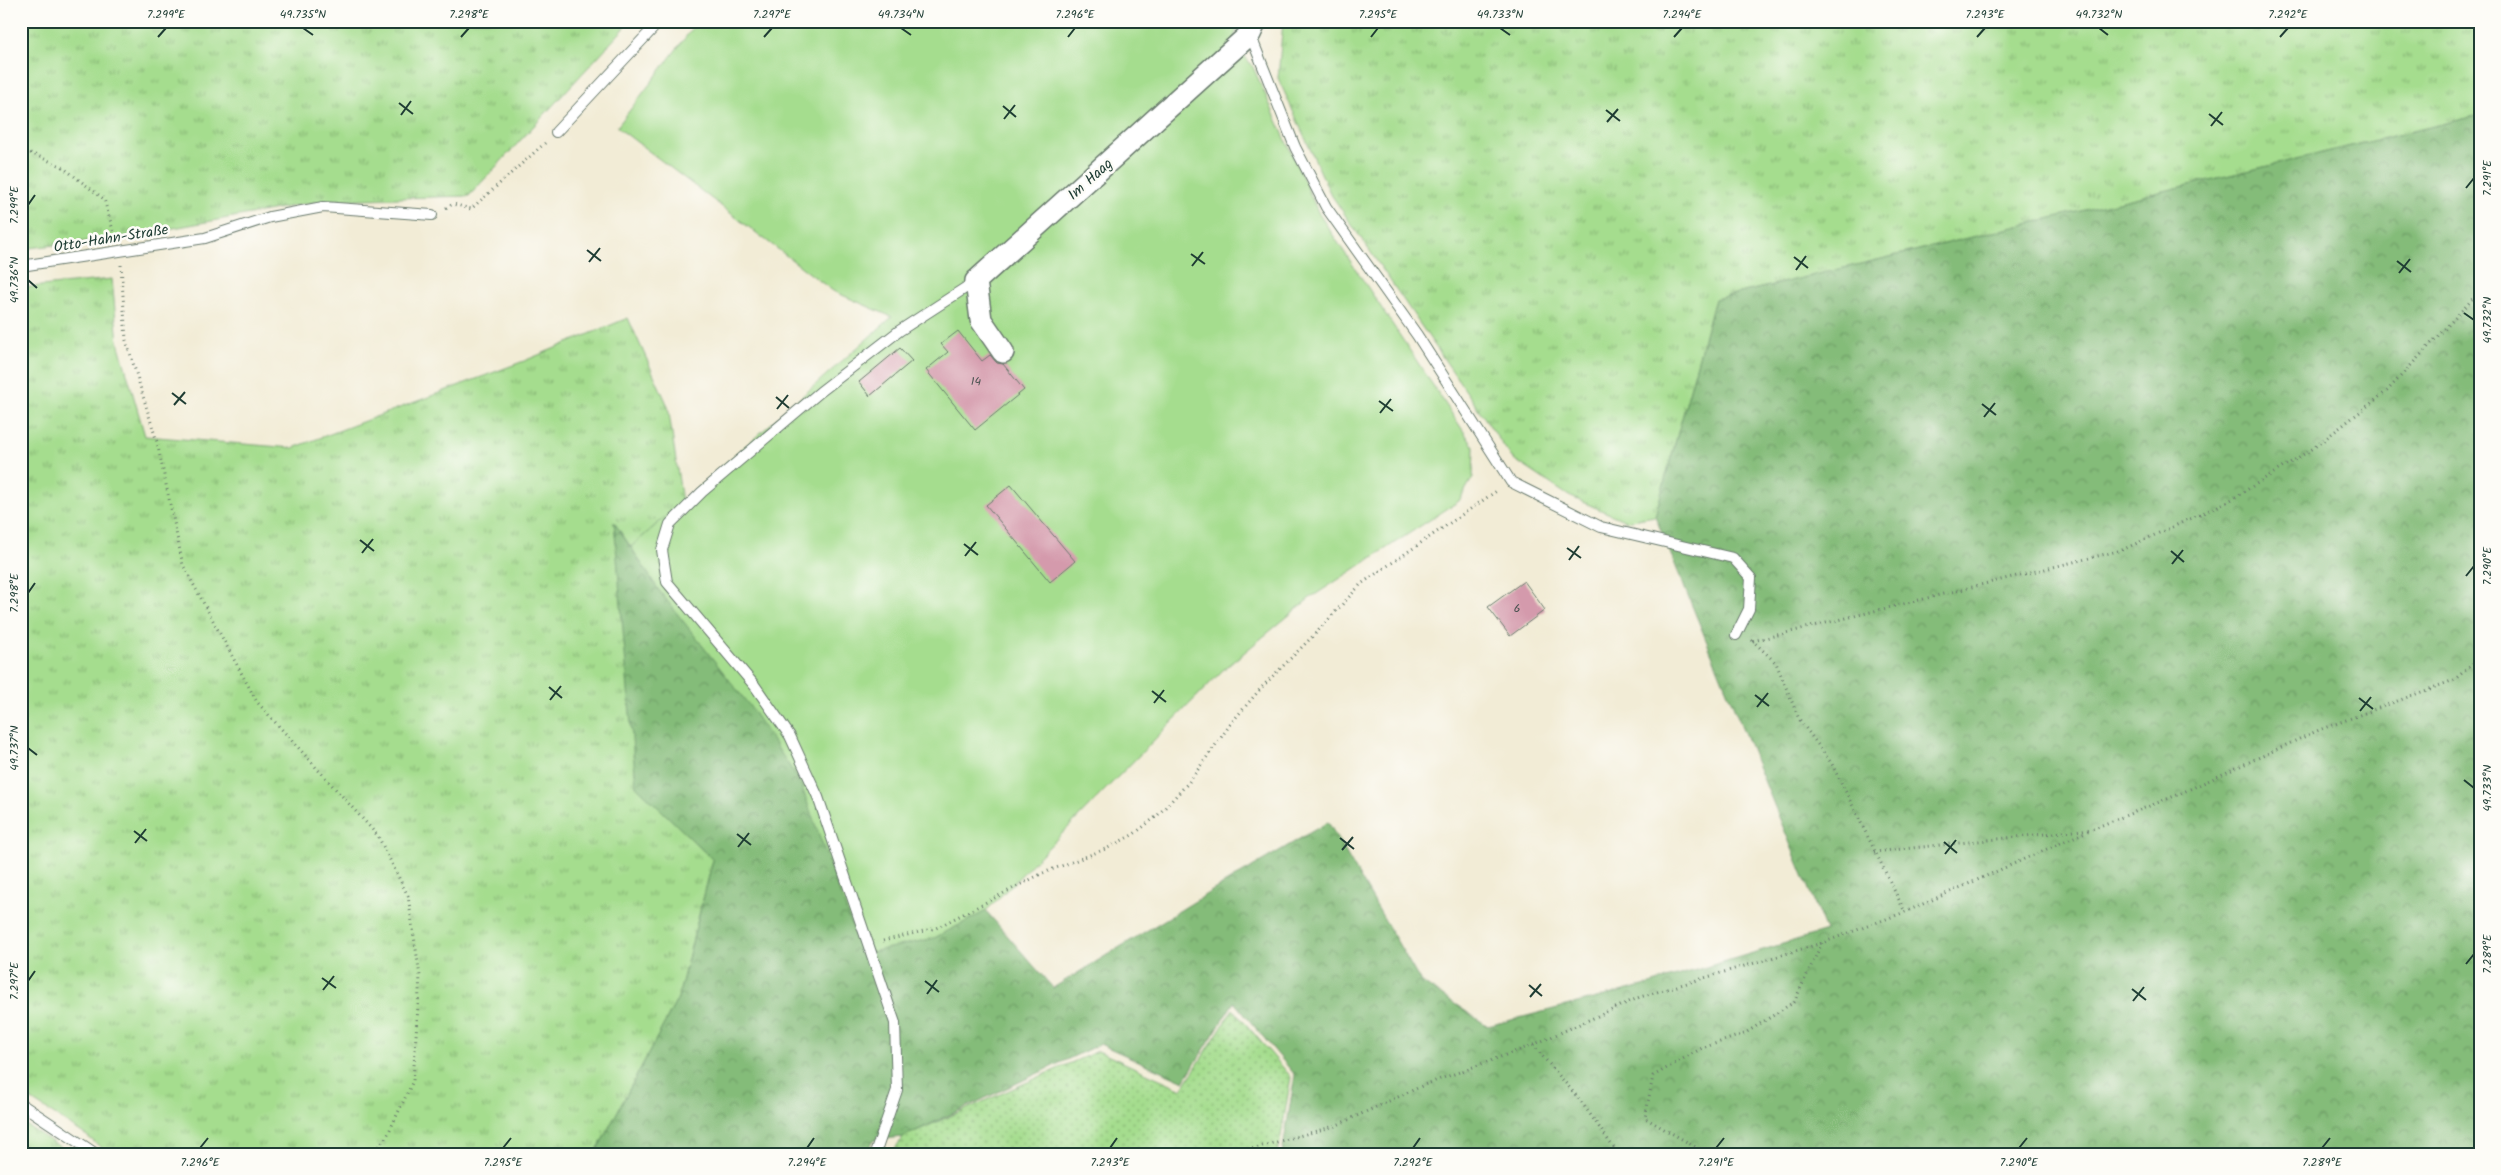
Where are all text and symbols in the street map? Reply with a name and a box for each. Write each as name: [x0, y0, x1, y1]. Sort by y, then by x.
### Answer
text: 7.299°E: [147, 5, 186, 24]
text: 49.735°N: [280, 5, 326, 24]
text: 7.298°E: [449, 5, 490, 24]
text: 7.297°E: [753, 5, 792, 24]
text: 49.734°N: [878, 5, 924, 24]
text: 7.296°E: [1056, 5, 1095, 24]
text: 7.295°E: [1359, 5, 1398, 24]
text: 49.733°N: [1477, 5, 1523, 24]
text: 7.294°E: [1663, 5, 1702, 24]
text: 7.293°E: [1965, 5, 2006, 24]
text: 49.732°N: [2076, 5, 2122, 24]
text: 7.292°E: [2268, 5, 2309, 24]
street label: Im Haag: [1063, 153, 1119, 207]
text: 7.291°E: [2478, 159, 2497, 196]
text: 7.299°E: [5, 185, 24, 224]
street label: Otto-Hahn-Straße: [52, 218, 170, 260]
text: 49.736°N: [5, 257, 24, 303]
text: 49.732°N: [2478, 297, 2497, 343]
house number: 14: [971, 372, 982, 391]
text: 7.290°E: [2478, 546, 2497, 585]
text: 7.298°E: [5, 572, 24, 613]
house number: 6: [1514, 599, 1520, 618]
text: 49.737°N: [5, 725, 24, 771]
text: 49.733°N: [2478, 765, 2497, 811]
text: 7.289°E: [2478, 933, 2497, 974]
text: 7.297°E: [5, 961, 24, 1000]
text: 7.296°E: [181, 1153, 220, 1172]
text: 7.295°E: [484, 1153, 523, 1172]
text: 7.294°E: [788, 1153, 827, 1172]
text: 7.293°E: [1090, 1153, 1131, 1172]
text: 7.292°E: [1393, 1153, 1434, 1172]
text: 7.291°E: [1698, 1153, 1735, 1172]
text: 7.290°E: [2000, 1153, 2039, 1172]
text: 7.289°E: [2302, 1153, 2343, 1172]

